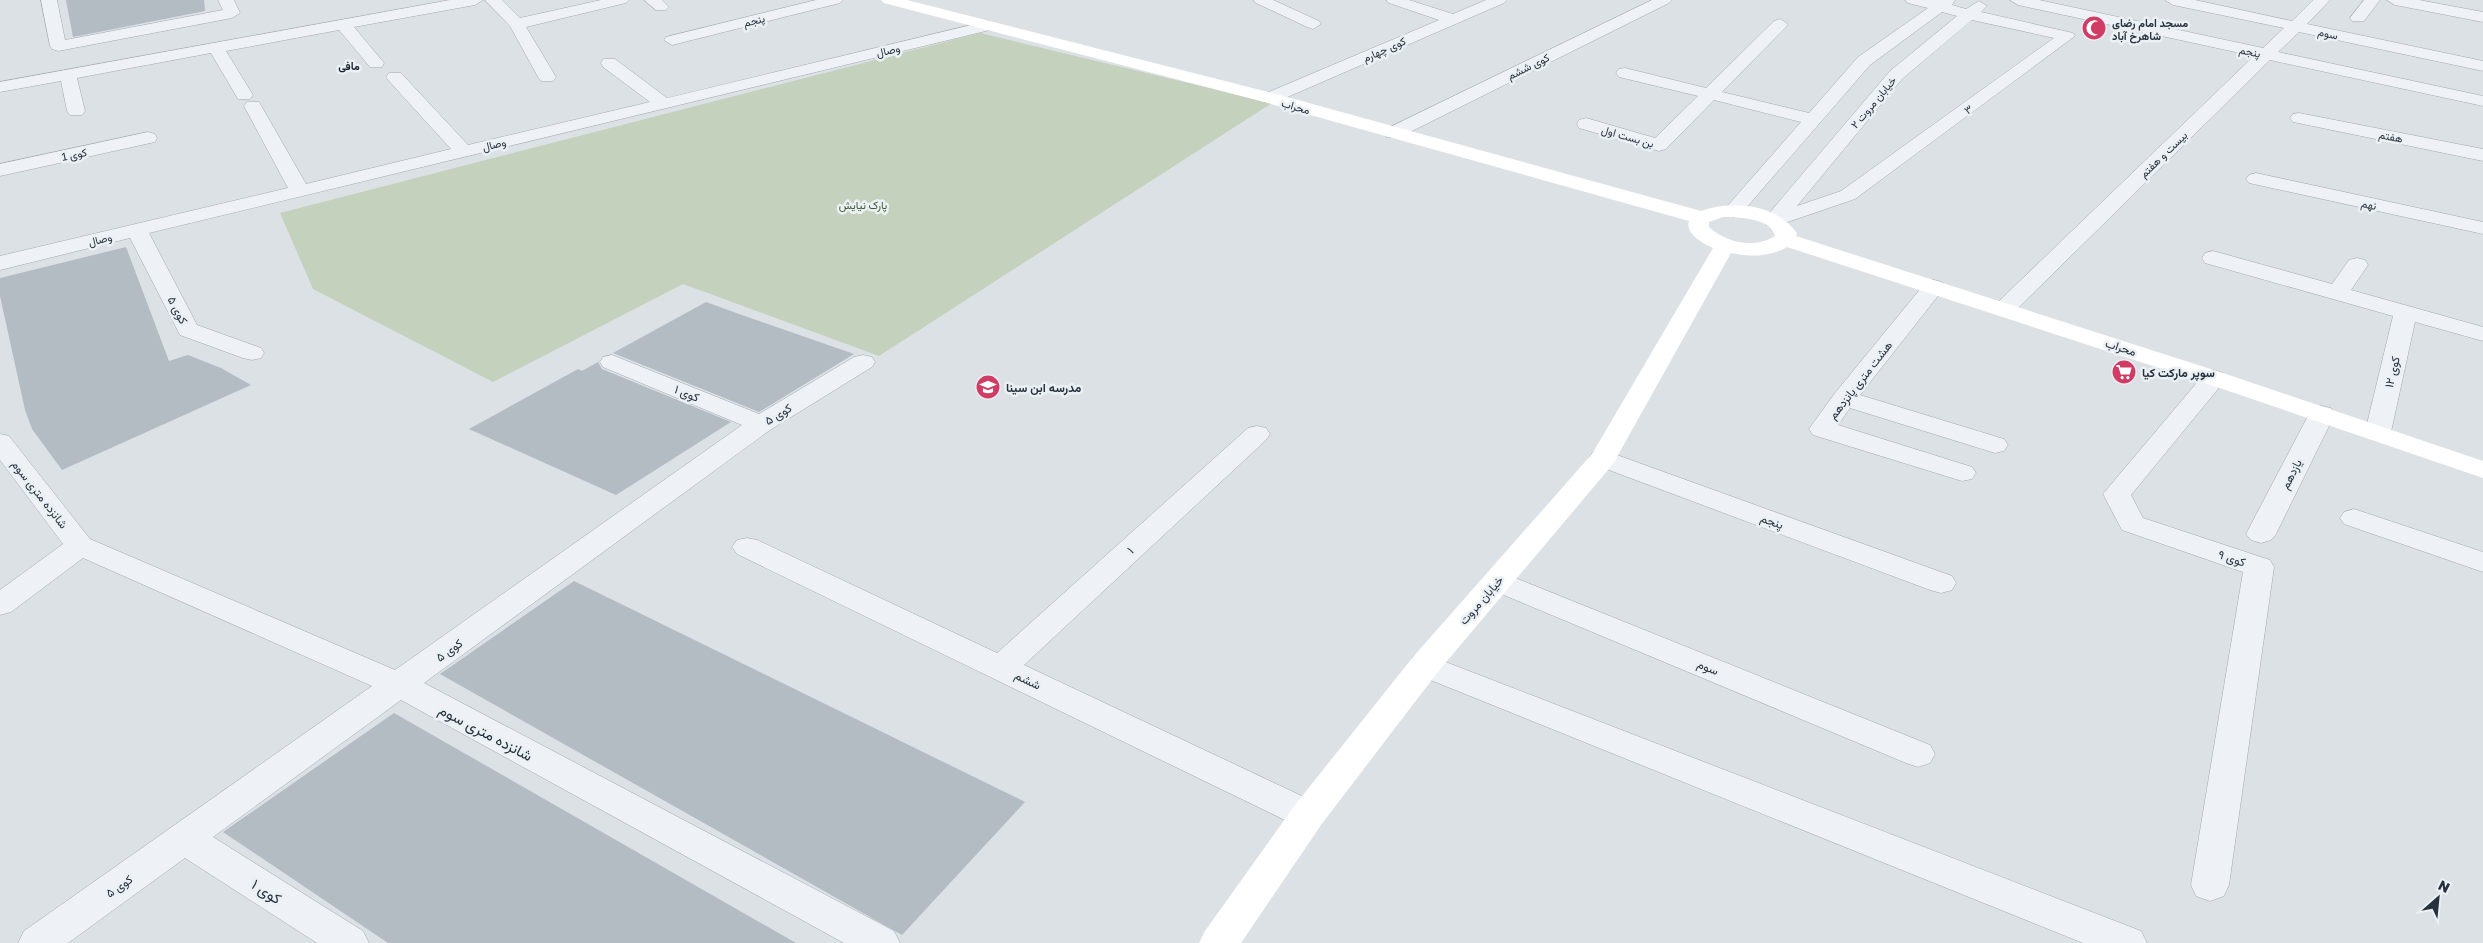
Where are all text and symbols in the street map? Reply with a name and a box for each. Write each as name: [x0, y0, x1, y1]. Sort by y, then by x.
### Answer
street label: پنجم: [742, 11, 767, 31]
mosque icon: مسجد امام رضای شاهرخ آباد: [2081, 15, 2107, 41]
place label: مسجد امام رضای شاهرخ آباد: [2112, 16, 2188, 44]
street label: سوم: [2316, 25, 2340, 43]
street label: کوی چهارم: [1361, 34, 1408, 66]
street label: وصال: [875, 41, 901, 60]
street label: پنجم: [2238, 42, 2262, 62]
street label: کوی ششم: [1505, 50, 1552, 84]
district label: مافی: [338, 59, 360, 73]
street label: خیابان مروت ۲: [1848, 73, 1899, 131]
street label: محراب: [1280, 96, 1312, 117]
street label: ۳: [1961, 102, 1975, 116]
street label: بن بست اول: [1600, 122, 1656, 151]
street label: هفتم: [2378, 127, 2404, 147]
street label: بیست و هفتم: [2136, 128, 2191, 181]
street label: وصال: [481, 135, 508, 154]
street label: کوی 1: [60, 145, 88, 164]
street label: نهم: [2360, 196, 2378, 214]
park label: پارک نیایش: [839, 198, 887, 213]
street label: وصال: [87, 230, 114, 249]
street label: کوی ۵: [164, 294, 191, 327]
street label: محراب: [2103, 335, 2138, 360]
street label: هشت متری پانزدهم: [1825, 338, 1896, 423]
street label: کوی ۱۲: [2381, 355, 2404, 389]
supermarket icon: سوپر مارکت کیا: [2111, 359, 2137, 385]
place label: سوپر مارکت کیا: [2142, 365, 2215, 381]
school or university icon: مدرسه ابن سینا: [975, 374, 1001, 400]
place label: مدرسه ابن سینا: [1006, 380, 1082, 396]
street label: کوی ۱: [672, 381, 702, 406]
street label: کوی ۵: [762, 400, 795, 429]
street label: یازدهم: [2277, 456, 2306, 492]
street label: شانزده متری سوم: [8, 457, 71, 532]
street label: پنجم: [1758, 510, 1786, 533]
street label: ۱: [1124, 543, 1136, 557]
street label: کوی ۹: [2216, 546, 2248, 571]
street label: خیابان مروت: [1456, 572, 1507, 628]
street label: کوی ۵: [433, 635, 466, 665]
street label: سوم: [1695, 656, 1721, 679]
street label: ششم: [1012, 667, 1044, 694]
street label: شانزده متری سوم: [435, 700, 536, 766]
street label: کوی ۵: [103, 871, 136, 901]
north arrow: [2413, 873, 2463, 923]
street label: کوی ۱: [248, 875, 286, 909]
text: N: [2436, 876, 2453, 896]

